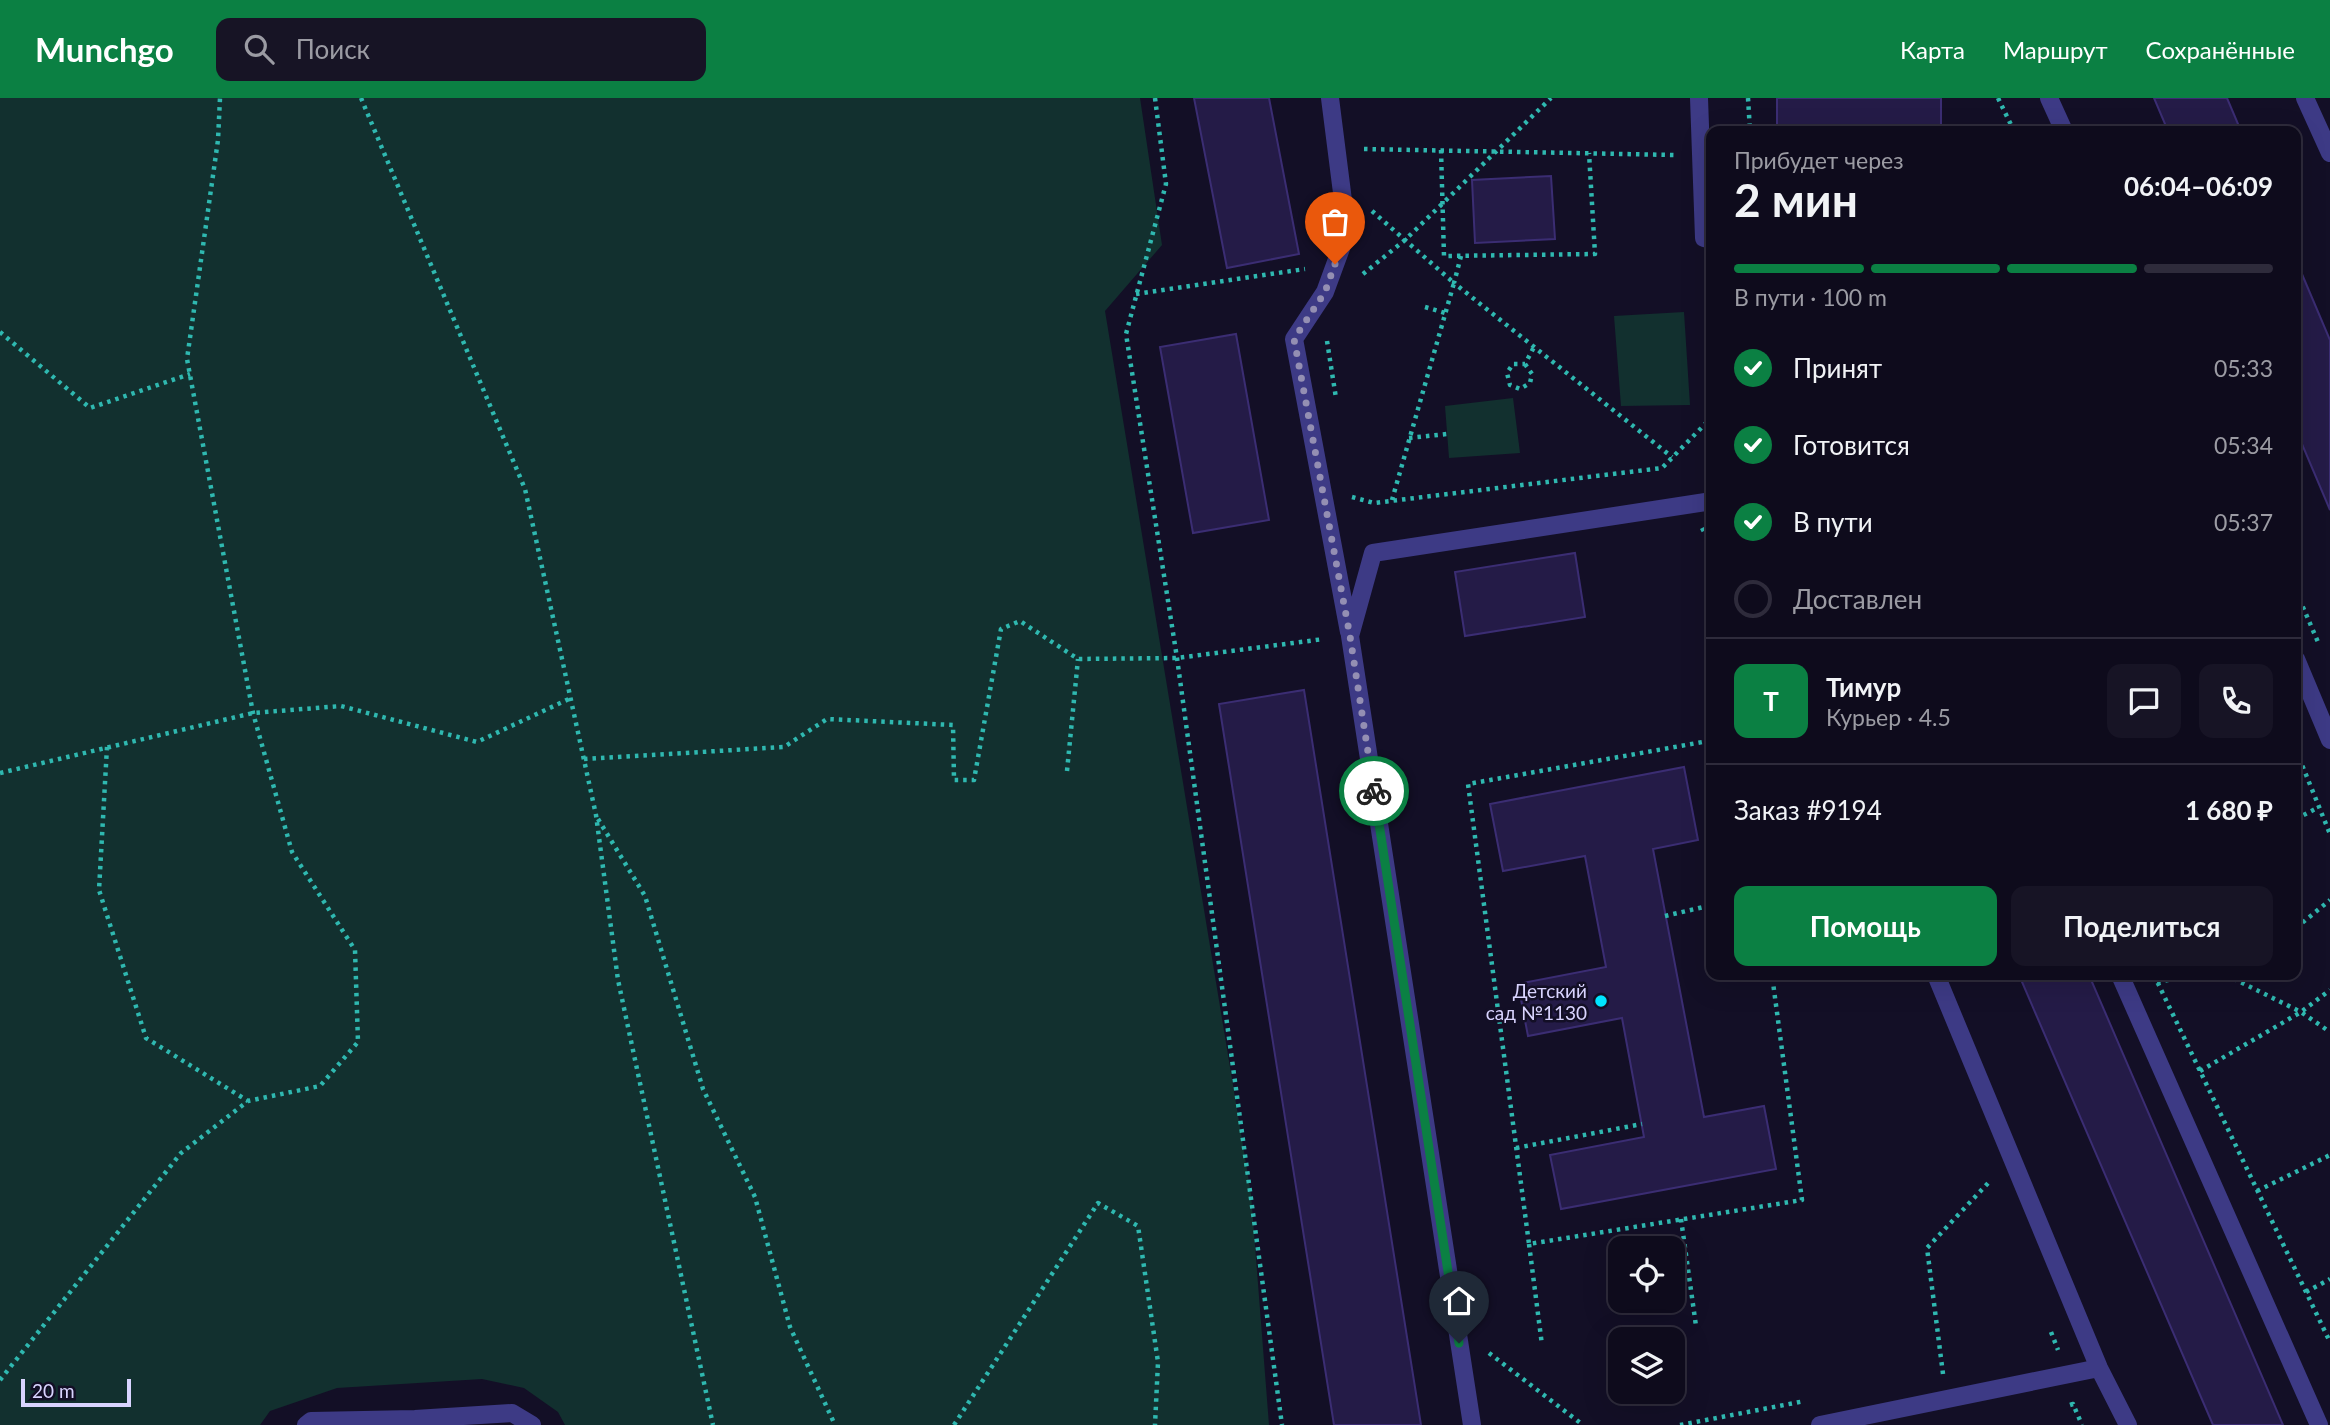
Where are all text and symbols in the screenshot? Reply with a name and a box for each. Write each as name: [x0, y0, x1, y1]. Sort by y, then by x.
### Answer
search box: [216, 18, 706, 81]
text: Munchgo: [35, 29, 174, 69]
icon: search: [240, 30, 278, 68]
text: Поиск: [296, 33, 370, 65]
text: Карта: [1900, 35, 1965, 64]
text: Маршрут: [2003, 35, 2108, 64]
text: Сохранённые: [2146, 35, 2295, 64]
text: Прибудет через: [1734, 146, 1904, 174]
text: 06:04–06:09: [2124, 170, 2273, 202]
text: 2 мин: [1734, 172, 1858, 227]
pin: [1305, 192, 1365, 264]
icon: bag: [1316, 203, 1354, 241]
text: В пути · 100 m: [1734, 283, 1887, 311]
icon: check: [1734, 349, 1772, 387]
text: Принят: [1793, 352, 1882, 384]
text: 05:33: [2214, 354, 2273, 382]
icon: check: [1734, 426, 1772, 464]
text: Готовится: [1793, 429, 1910, 461]
text: 05:34: [2214, 431, 2273, 459]
icon: check: [1734, 503, 1772, 541]
text: В пути: [1793, 506, 1873, 538]
text: 05:37: [2214, 508, 2273, 536]
text: Доставлен: [1793, 583, 1922, 615]
button: chat: [2107, 664, 2181, 738]
button: phone: [2199, 664, 2273, 738]
text: Тимур: [1826, 671, 1901, 703]
text: Т: [1763, 685, 1779, 717]
text: Курьер · 4.5: [1826, 703, 1951, 731]
courier: [1339, 756, 1409, 826]
icon: bike: [1355, 772, 1393, 810]
text: Заказ #9194: [1734, 794, 1882, 826]
text: 1 680 ₽: [2185, 794, 2273, 826]
button: Помощь: [1734, 886, 1997, 966]
button: Поделиться: [2011, 886, 2273, 966]
place label: Детский сад №1130: [1486, 979, 1587, 1024]
marker: Детский сад №1130: [1593, 993, 1609, 1009]
map controls: [1608, 1236, 1685, 1404]
button: locate: [1608, 1236, 1685, 1313]
pin: [1429, 1271, 1489, 1343]
icon: home: [1440, 1282, 1478, 1320]
button: layers: [1608, 1327, 1685, 1404]
scale bar: [21, 1376, 131, 1408]
text: 20 m: [32, 1379, 75, 1402]

